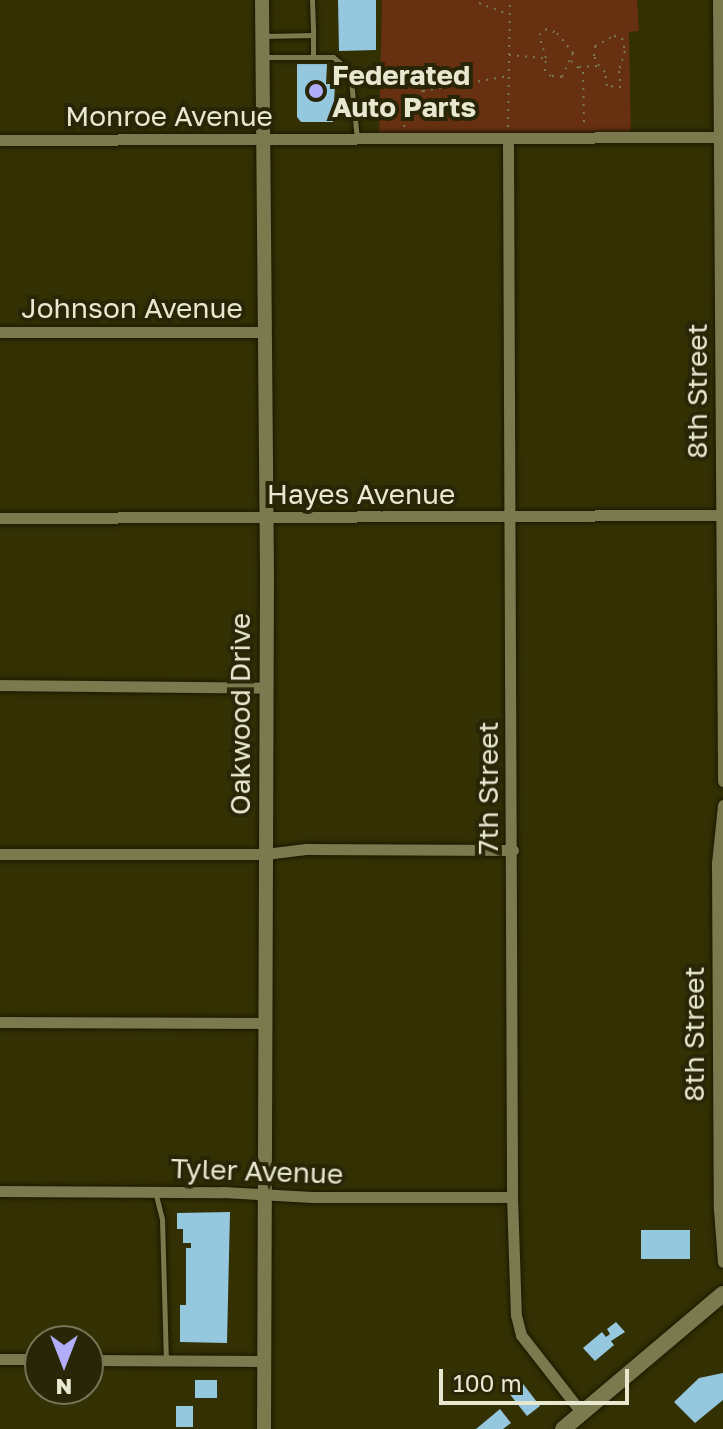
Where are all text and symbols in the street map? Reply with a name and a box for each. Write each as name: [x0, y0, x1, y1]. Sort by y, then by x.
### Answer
place label: Federated Auto Parts: [332, 58, 476, 124]
marker: Federated Auto Parts: [307, 82, 325, 100]
street label: Monroe Avenue: [65, 99, 273, 133]
street label: Johnson Avenue: [21, 291, 243, 325]
street label: 8th Street: [680, 323, 714, 459]
street label: Hayes Avenue: [267, 477, 455, 511]
street label: Oakwood Drive: [223, 613, 257, 815]
street label: 7th Street: [471, 721, 505, 855]
street label: 8th Street: [677, 966, 711, 1102]
street label: Tyler Avenue: [170, 1151, 344, 1191]
north arrow: [24, 1325, 104, 1405]
scale bar: [443, 1353, 633, 1403]
text: 100 m: [453, 1368, 522, 1397]
text: N: [56, 1374, 72, 1401]

